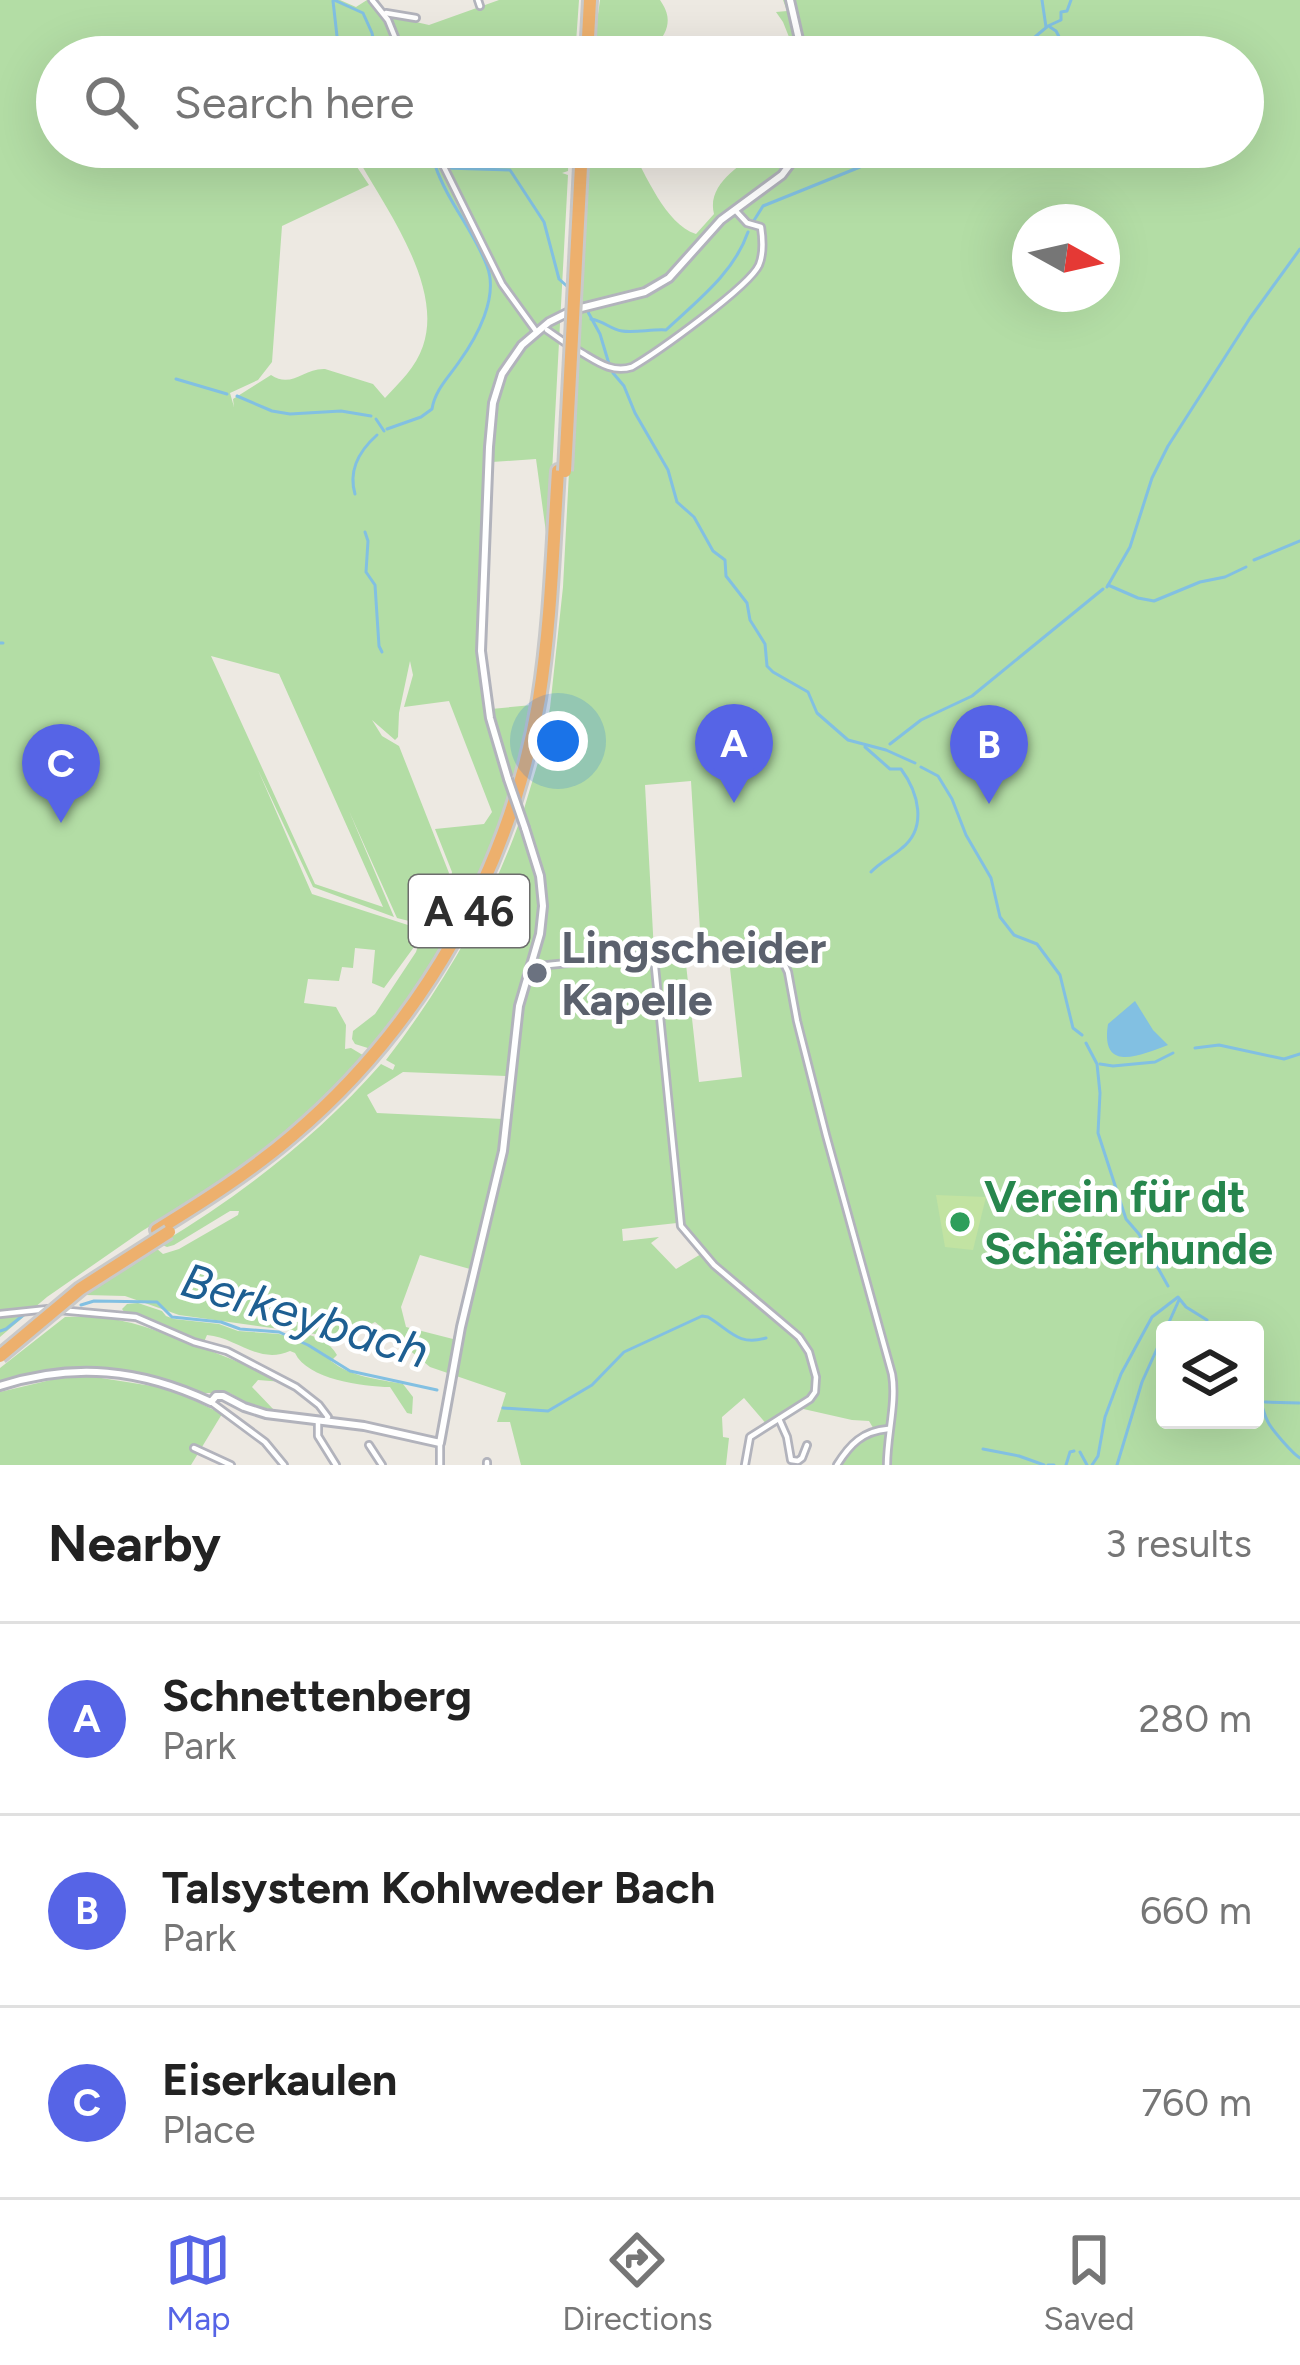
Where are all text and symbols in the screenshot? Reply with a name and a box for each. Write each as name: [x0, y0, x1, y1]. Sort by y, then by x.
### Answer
search box: [36, 36, 1264, 168]
icon: search: [78, 69, 144, 135]
text: Search here: [174, 75, 414, 129]
north arrow: [1012, 204, 1120, 312]
pin: A: [695, 704, 773, 803]
pin: B: [950, 705, 1028, 804]
your location: [528, 711, 588, 771]
pin: C: [22, 724, 100, 823]
road number: A 46: [409, 875, 529, 947]
place label: Lingscheider Kapelle: [561, 920, 826, 1026]
marker: Lingscheider Kapelle: [524, 960, 550, 986]
place label: Verein für dt Schäferhunde: [984, 1169, 1273, 1275]
marker: Verein für dt Schäferhunde: [947, 1209, 973, 1235]
water label: Berkeybach: [174, 1250, 436, 1380]
map controls: [1156, 1321, 1264, 1429]
button: layers: [1156, 1321, 1264, 1429]
text: Nearby: [48, 1513, 221, 1574]
text: 3 results: [1105, 1520, 1252, 1567]
text: Schnettenberg: [162, 1668, 472, 1722]
text: A: [73, 1695, 101, 1742]
text: 280 m: [1138, 1695, 1252, 1742]
text: Park: [162, 1722, 236, 1769]
text: Talsystem Kohlweder Bach: [162, 1860, 715, 1914]
text: B: [75, 1887, 99, 1934]
text: 660 m: [1140, 1887, 1252, 1934]
text: Park: [162, 1914, 236, 1961]
text: Eiserkaulen: [162, 2052, 397, 2106]
text: C: [73, 2079, 101, 2126]
text: 760 m: [1141, 2079, 1252, 2126]
text: Place: [162, 2106, 255, 2153]
tab: Map: [165, 2227, 231, 2338]
tab: Directions: [562, 2227, 713, 2338]
tab: Saved: [1044, 2227, 1135, 2338]

